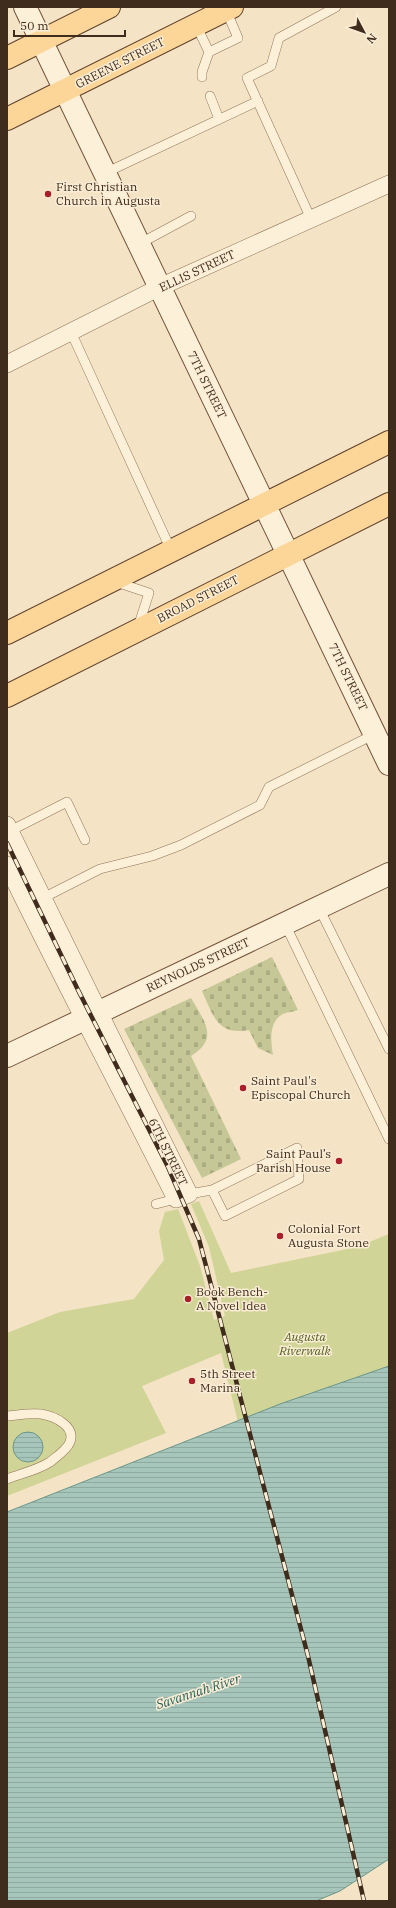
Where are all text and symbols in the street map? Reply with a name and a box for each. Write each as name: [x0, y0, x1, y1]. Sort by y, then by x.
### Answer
scale bar: [14, 12, 125, 38]
north arrow: [344, 12, 384, 52]
text: 50 m: [20, 18, 49, 33]
text: N: [363, 31, 380, 47]
street label: GREENE STREET: [73, 34, 167, 91]
place label: First Christian Church in Augusta: [56, 179, 161, 208]
marker: First Christian Church in Augusta: [43, 189, 53, 199]
street label: ELLIS STREET: [156, 246, 237, 295]
street label: 7TH STREET: [185, 349, 230, 421]
street label: BROAD STREET: [154, 571, 241, 626]
street label: 7TH STREET: [326, 641, 371, 713]
street label: REYNOLDS STREET: [144, 934, 252, 995]
place label: Saint Paul's Episcopal Church: [251, 1073, 351, 1102]
marker: Saint Paul's Episcopal Church: [238, 1083, 248, 1093]
street label: 6TH STREET: [146, 1116, 191, 1188]
place label: Saint Paul’s Parish House: [256, 1146, 331, 1175]
marker: Saint Paul’s Parish House: [334, 1156, 344, 1166]
place label: Colonial Fort Augusta Stone: [288, 1221, 369, 1250]
marker: Colonial Fort Augusta Stone: [275, 1231, 285, 1241]
place label: Book Bench- A Novel Idea: [196, 1284, 268, 1313]
marker: Book Bench- A Novel Idea: [183, 1294, 193, 1304]
park label: Augusta Riverwalk: [278, 1329, 331, 1358]
place label: 5th Street Marina: [200, 1366, 255, 1395]
marker: 5th Street Marina: [187, 1376, 197, 1386]
water label: Savannah River: [153, 1670, 243, 1713]

